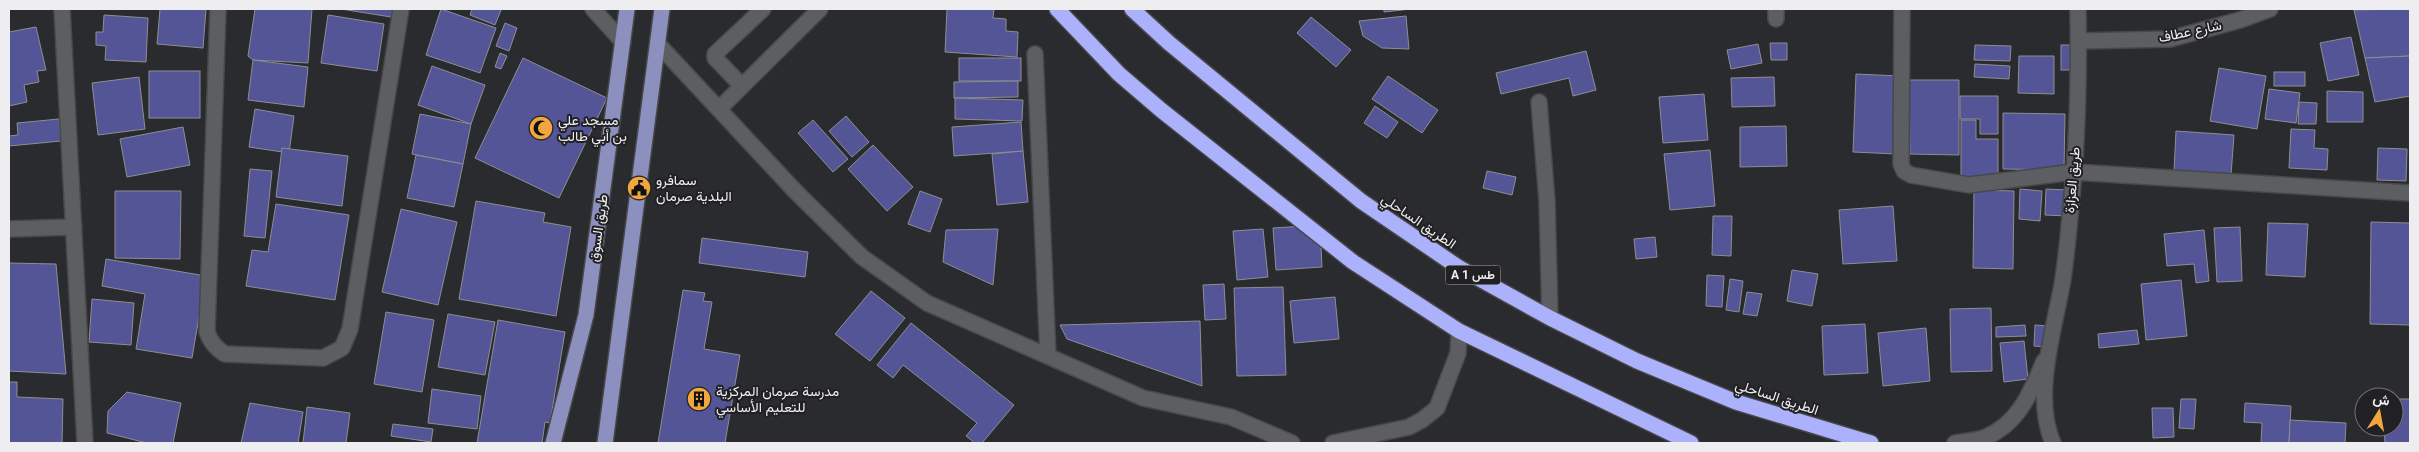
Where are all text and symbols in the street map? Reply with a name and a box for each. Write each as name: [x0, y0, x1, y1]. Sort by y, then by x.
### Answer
street label: شارع عطاف: [2157, 17, 2224, 48]
place label: مسجد علي بن أبي طالب: [558, 112, 627, 148]
mosque icon: مسجد علي بن أبي طالب: [528, 115, 554, 141]
street label: طريق العزازة: [2061, 146, 2084, 214]
place label: سمافرو البلدية صرمان: [656, 172, 732, 205]
public building icon: سمافرو البلدية صرمان: [626, 175, 652, 201]
street label: الطريق الساحلي: [1376, 190, 1459, 255]
street label: طريق السوق: [585, 193, 612, 263]
road number: A 1 طس: [1446, 266, 1500, 284]
street label: الطريق الساحلي: [1732, 376, 1821, 422]
place label: مدرسة صرمان المركزية للتعليم الأساسي: [716, 383, 839, 419]
building icon: مدرسة صرمان المركزية للتعليم الأساسي: [686, 386, 712, 412]
north arrow: [2354, 387, 2404, 437]
text: ش: [2372, 390, 2391, 410]

